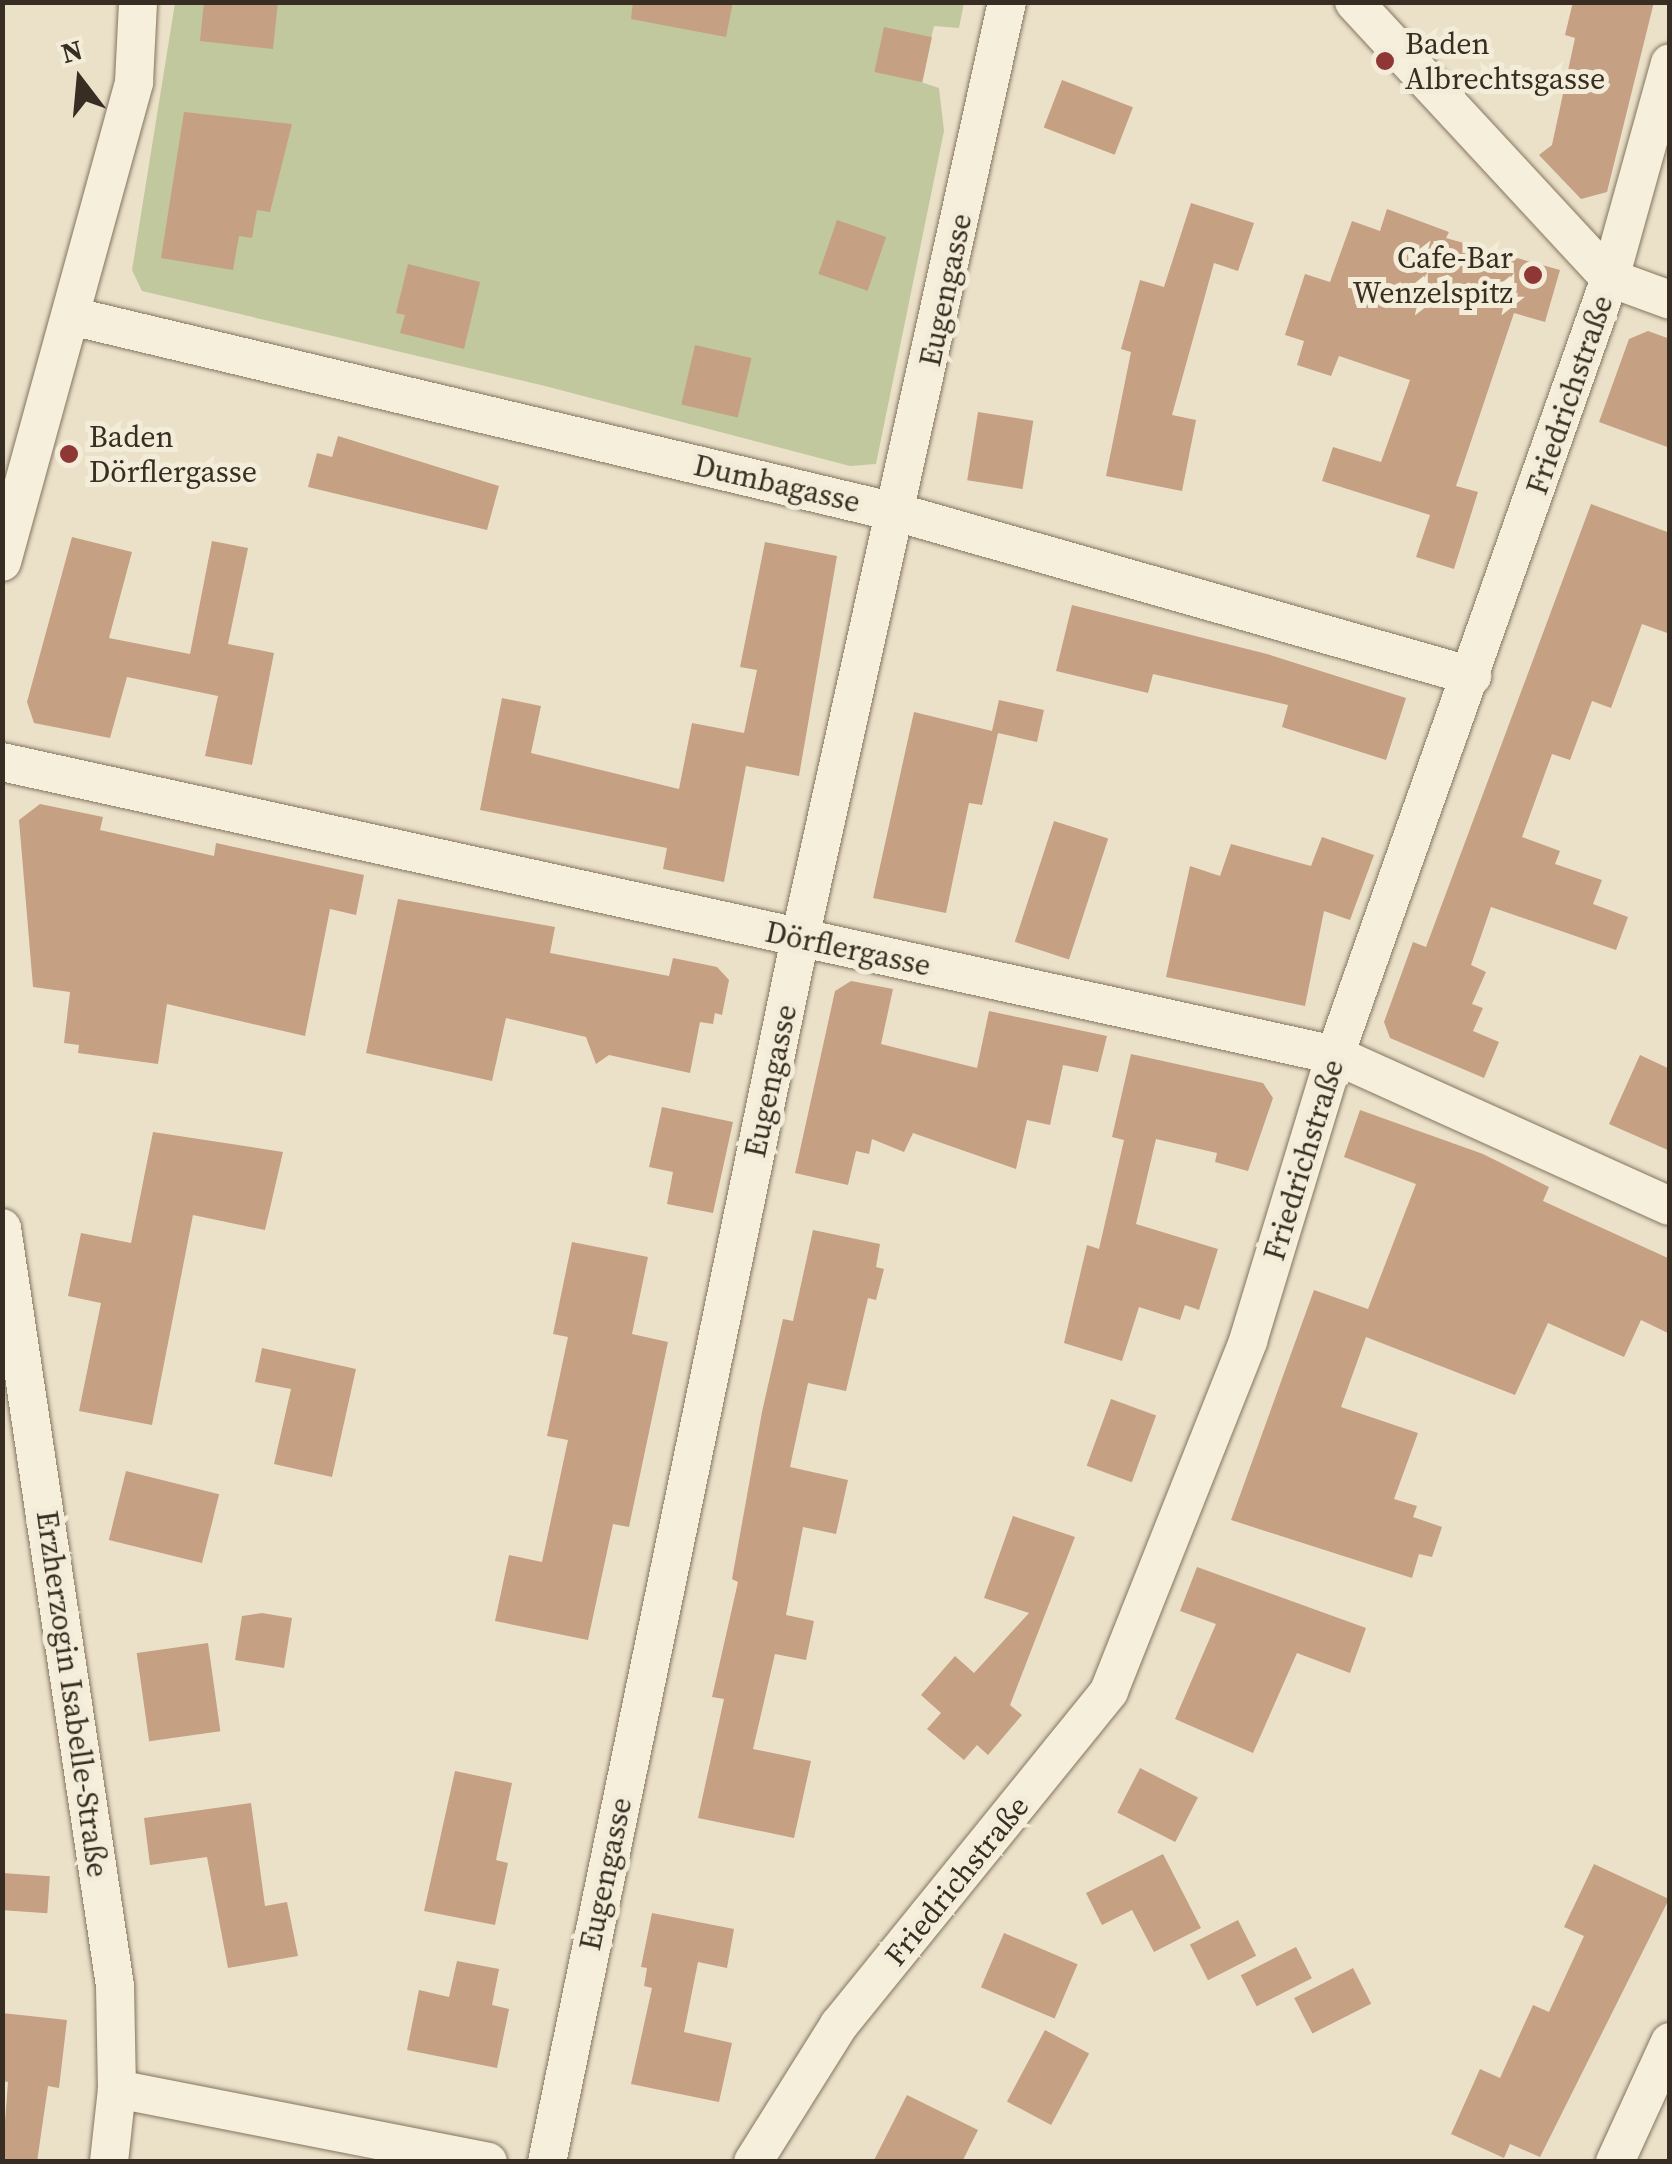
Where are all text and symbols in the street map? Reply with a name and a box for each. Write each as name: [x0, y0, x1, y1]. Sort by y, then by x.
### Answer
place label: Baden Albrechtsgasse: [1405, 26, 1605, 96]
north arrow: [30, 30, 130, 130]
text: N: [57, 30, 87, 72]
marker: Baden Albrechtsgasse: [1374, 50, 1396, 72]
street label: Eugengasse: [912, 210, 980, 370]
place label: Cafe-Bar Wenzelspitz: [1353, 240, 1513, 310]
marker: Cafe-Bar Wenzelspitz: [1522, 264, 1544, 286]
street label: Friedrichstraße: [1519, 291, 1621, 499]
place label: Baden Dörflergasse: [89, 419, 257, 490]
marker: Baden Dörflergasse: [58, 443, 80, 465]
street label: Dumbagasse: [690, 447, 864, 521]
street label: Dörflergasse: [762, 914, 934, 984]
street label: Eugengasse: [737, 1001, 805, 1161]
street label: Friedrichstraße: [1256, 1055, 1352, 1265]
street label: Erzherzogin Isabelle-Straße: [28, 1508, 116, 1880]
street label: Friedrichstraße: [878, 1789, 1036, 1973]
street label: Eugengasse: [572, 1794, 640, 1954]

